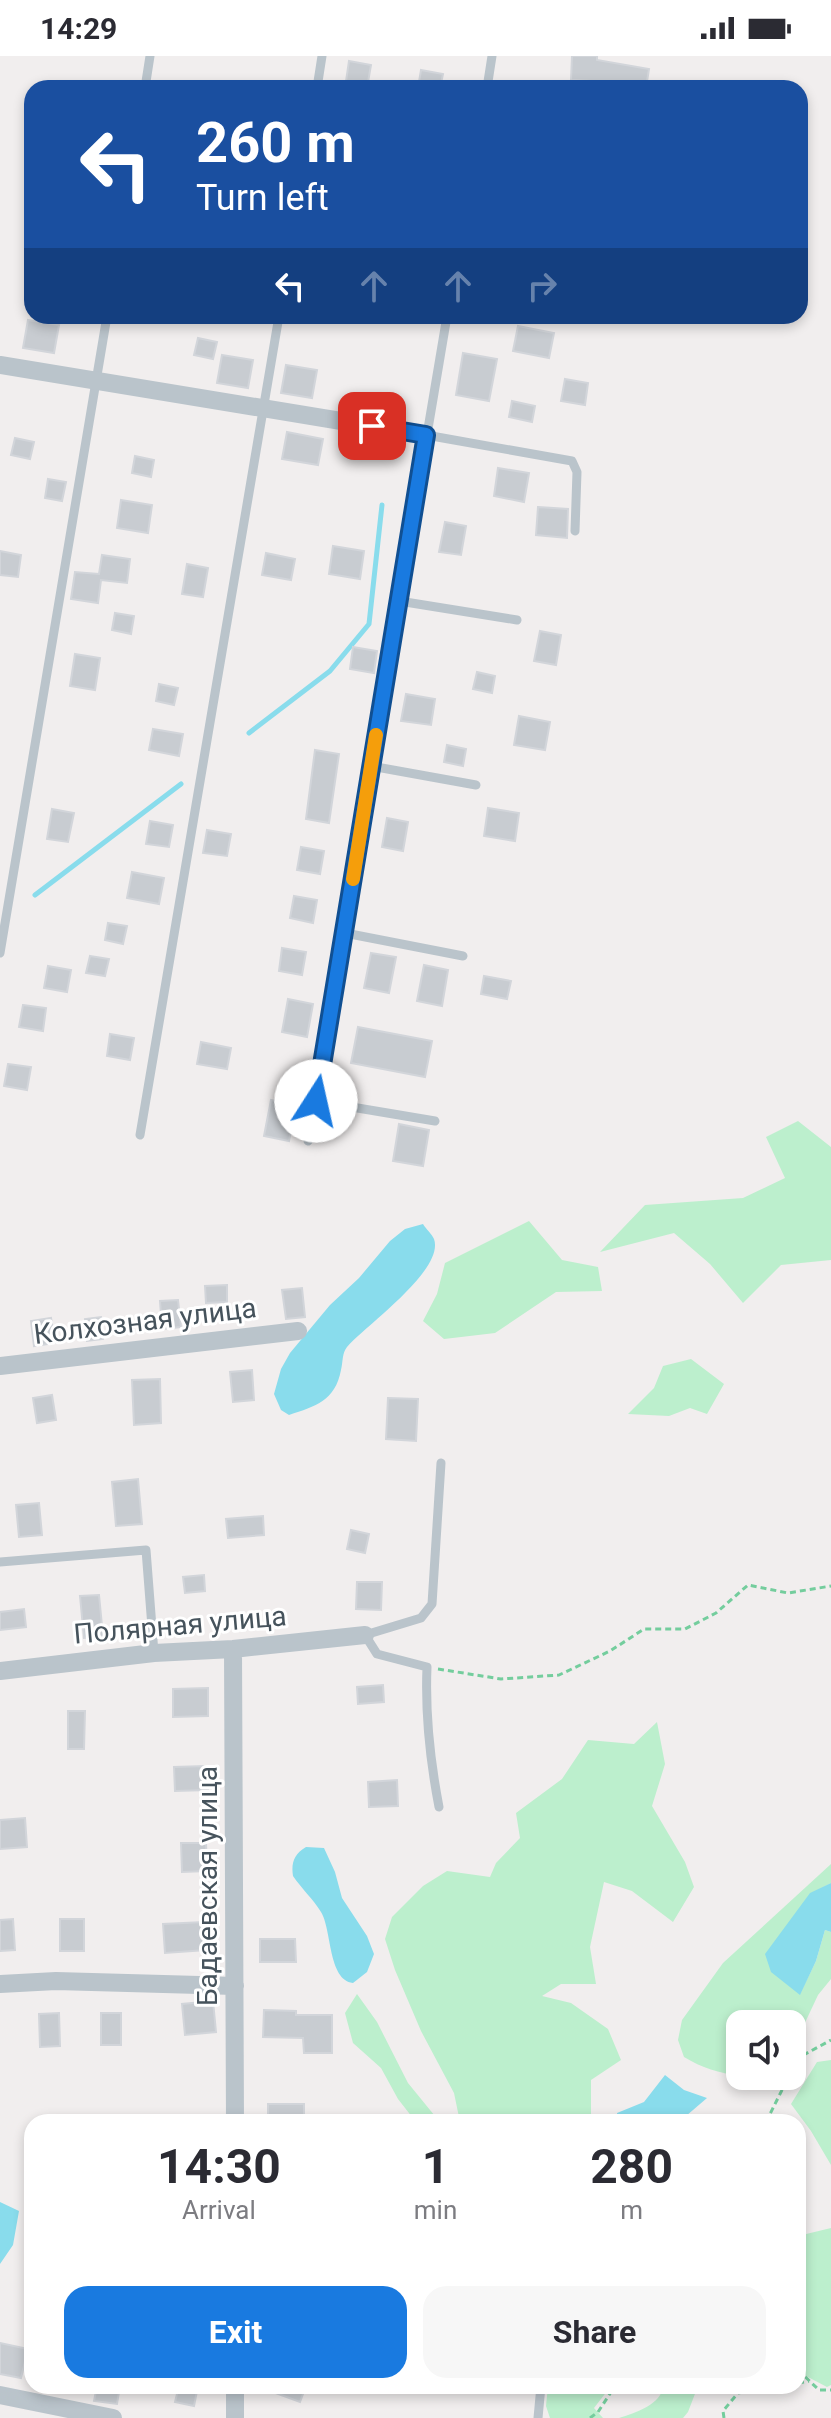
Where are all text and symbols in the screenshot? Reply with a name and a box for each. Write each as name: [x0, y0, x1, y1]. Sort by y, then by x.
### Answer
text: 14:29: [40, 11, 117, 46]
text: 260 m: [196, 110, 355, 176]
icon: left: [64, 112, 168, 216]
text: Turn left: [196, 177, 329, 219]
icon: left: [268, 264, 312, 308]
icon: ahead: [352, 264, 396, 308]
icon: ahead: [436, 264, 480, 308]
icon: right: [520, 264, 564, 308]
pin: [338, 392, 406, 460]
icon: arrive: [350, 404, 394, 448]
position arrow: [274, 1059, 358, 1143]
street label: Колхозная улица: [32, 1291, 258, 1351]
street label: Полярная улица: [72, 1599, 288, 1651]
street label: Бадаевская улица: [191, 1766, 224, 2006]
map controls: [726, 2010, 806, 2090]
button: sound: [726, 2010, 806, 2090]
text: 14:30: [157, 2138, 281, 2195]
text: 1: [422, 2138, 449, 2195]
text: 280: [590, 2138, 673, 2195]
text: Arrival: [182, 2195, 256, 2225]
text: min: [414, 2195, 457, 2225]
text: m: [620, 2195, 643, 2225]
button: Exit: [64, 2286, 407, 2378]
button: Share: [423, 2286, 766, 2378]

